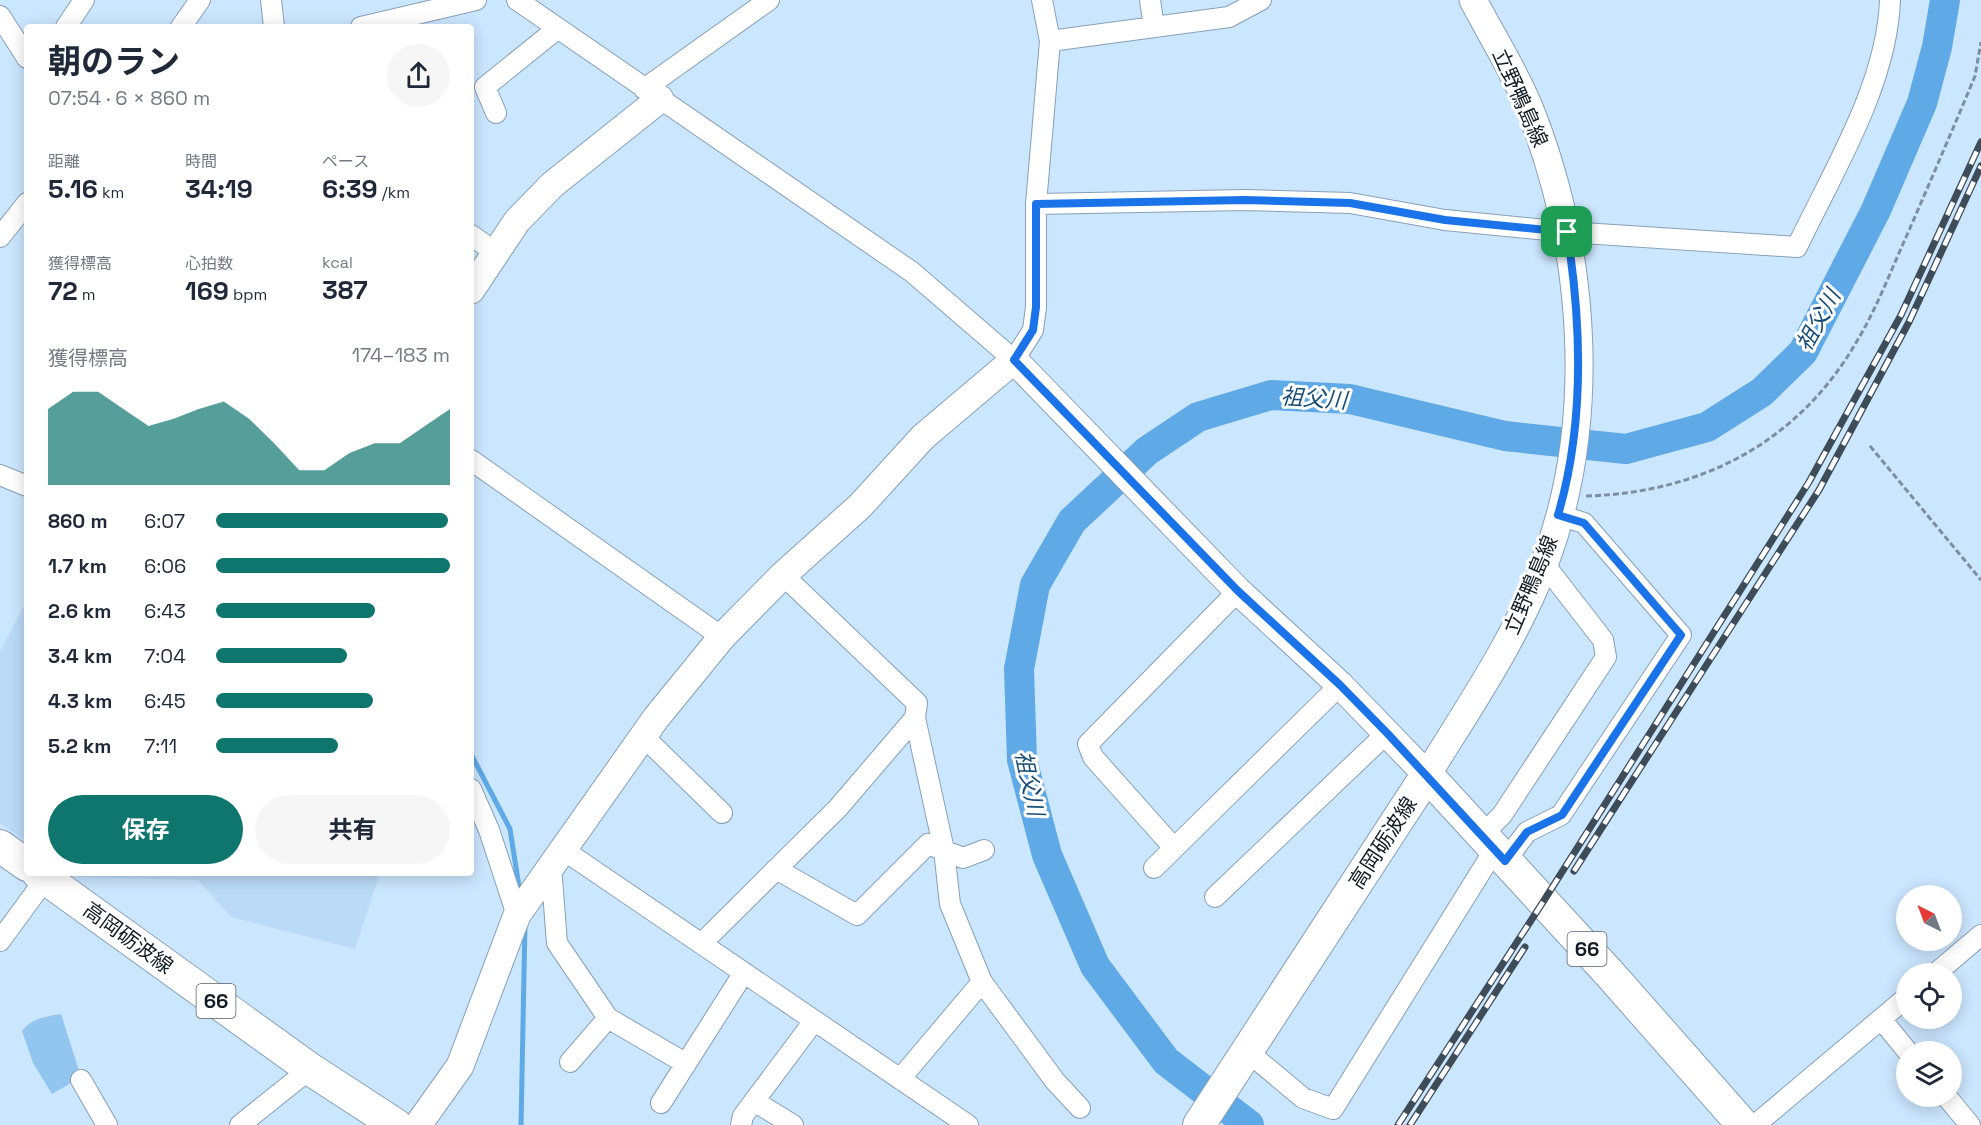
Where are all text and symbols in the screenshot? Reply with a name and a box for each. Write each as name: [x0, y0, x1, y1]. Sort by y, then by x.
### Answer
text: 朝のラン: [48, 41, 180, 83]
button: share: [387, 44, 450, 107]
street label: 立野鴨島線: [1487, 44, 1554, 151]
text: 07:54 · 6 × 860 m: [48, 85, 210, 111]
text: 距離: [48, 151, 80, 172]
text: 時間: [185, 151, 217, 172]
text: ペース: [322, 151, 369, 172]
text: 5.16: [48, 172, 98, 206]
text: 34:19: [185, 172, 253, 206]
text: 6:39: [322, 172, 378, 206]
text: km: [98, 182, 124, 203]
text: /km: [378, 182, 410, 203]
pin: [1541, 206, 1592, 257]
icon: arrive: [1550, 215, 1583, 248]
text: kcal: [322, 252, 353, 273]
text: 獲得標高: [48, 253, 112, 274]
text: 心拍数: [185, 253, 233, 274]
text: 387: [322, 273, 368, 307]
text: 72: [48, 274, 78, 308]
text: 169: [185, 274, 229, 308]
water label: 祖父川: [1790, 283, 1847, 356]
text: m: [78, 284, 96, 305]
text: bpm: [229, 284, 267, 305]
text: 174–183 m: [352, 342, 450, 368]
text: 獲得標高: [48, 345, 128, 371]
water label: 祖父川: [1280, 382, 1350, 414]
text: 860 m: [48, 508, 107, 534]
text: 6:07: [144, 508, 185, 534]
street label: 立野鴨島線: [1498, 531, 1563, 638]
text: 1.7 km: [48, 553, 107, 579]
text: 6:06: [144, 553, 186, 579]
text: 2.6 km: [48, 598, 111, 624]
text: 6:43: [144, 598, 186, 624]
text: 3.4 km: [48, 643, 112, 669]
text: 7:04: [144, 643, 186, 669]
text: 4.3 km: [48, 688, 112, 714]
text: 6:45: [144, 688, 186, 714]
text: 5.2 km: [48, 733, 111, 759]
text: 7:11: [144, 733, 177, 759]
water label: 祖父川: [1009, 748, 1051, 820]
street label: 高岡砺波線: [1343, 791, 1422, 894]
button: 保存: [48, 795, 243, 864]
button: 共有: [255, 795, 450, 864]
north arrow: [1896, 885, 1962, 951]
map controls: [1896, 885, 1962, 1107]
street label: 高岡砺波線: [78, 896, 179, 979]
road number: 66: [1568, 932, 1606, 966]
button: locate: [1896, 963, 1962, 1029]
road number: 66: [196, 984, 236, 1018]
button: layers: [1896, 1041, 1962, 1107]

